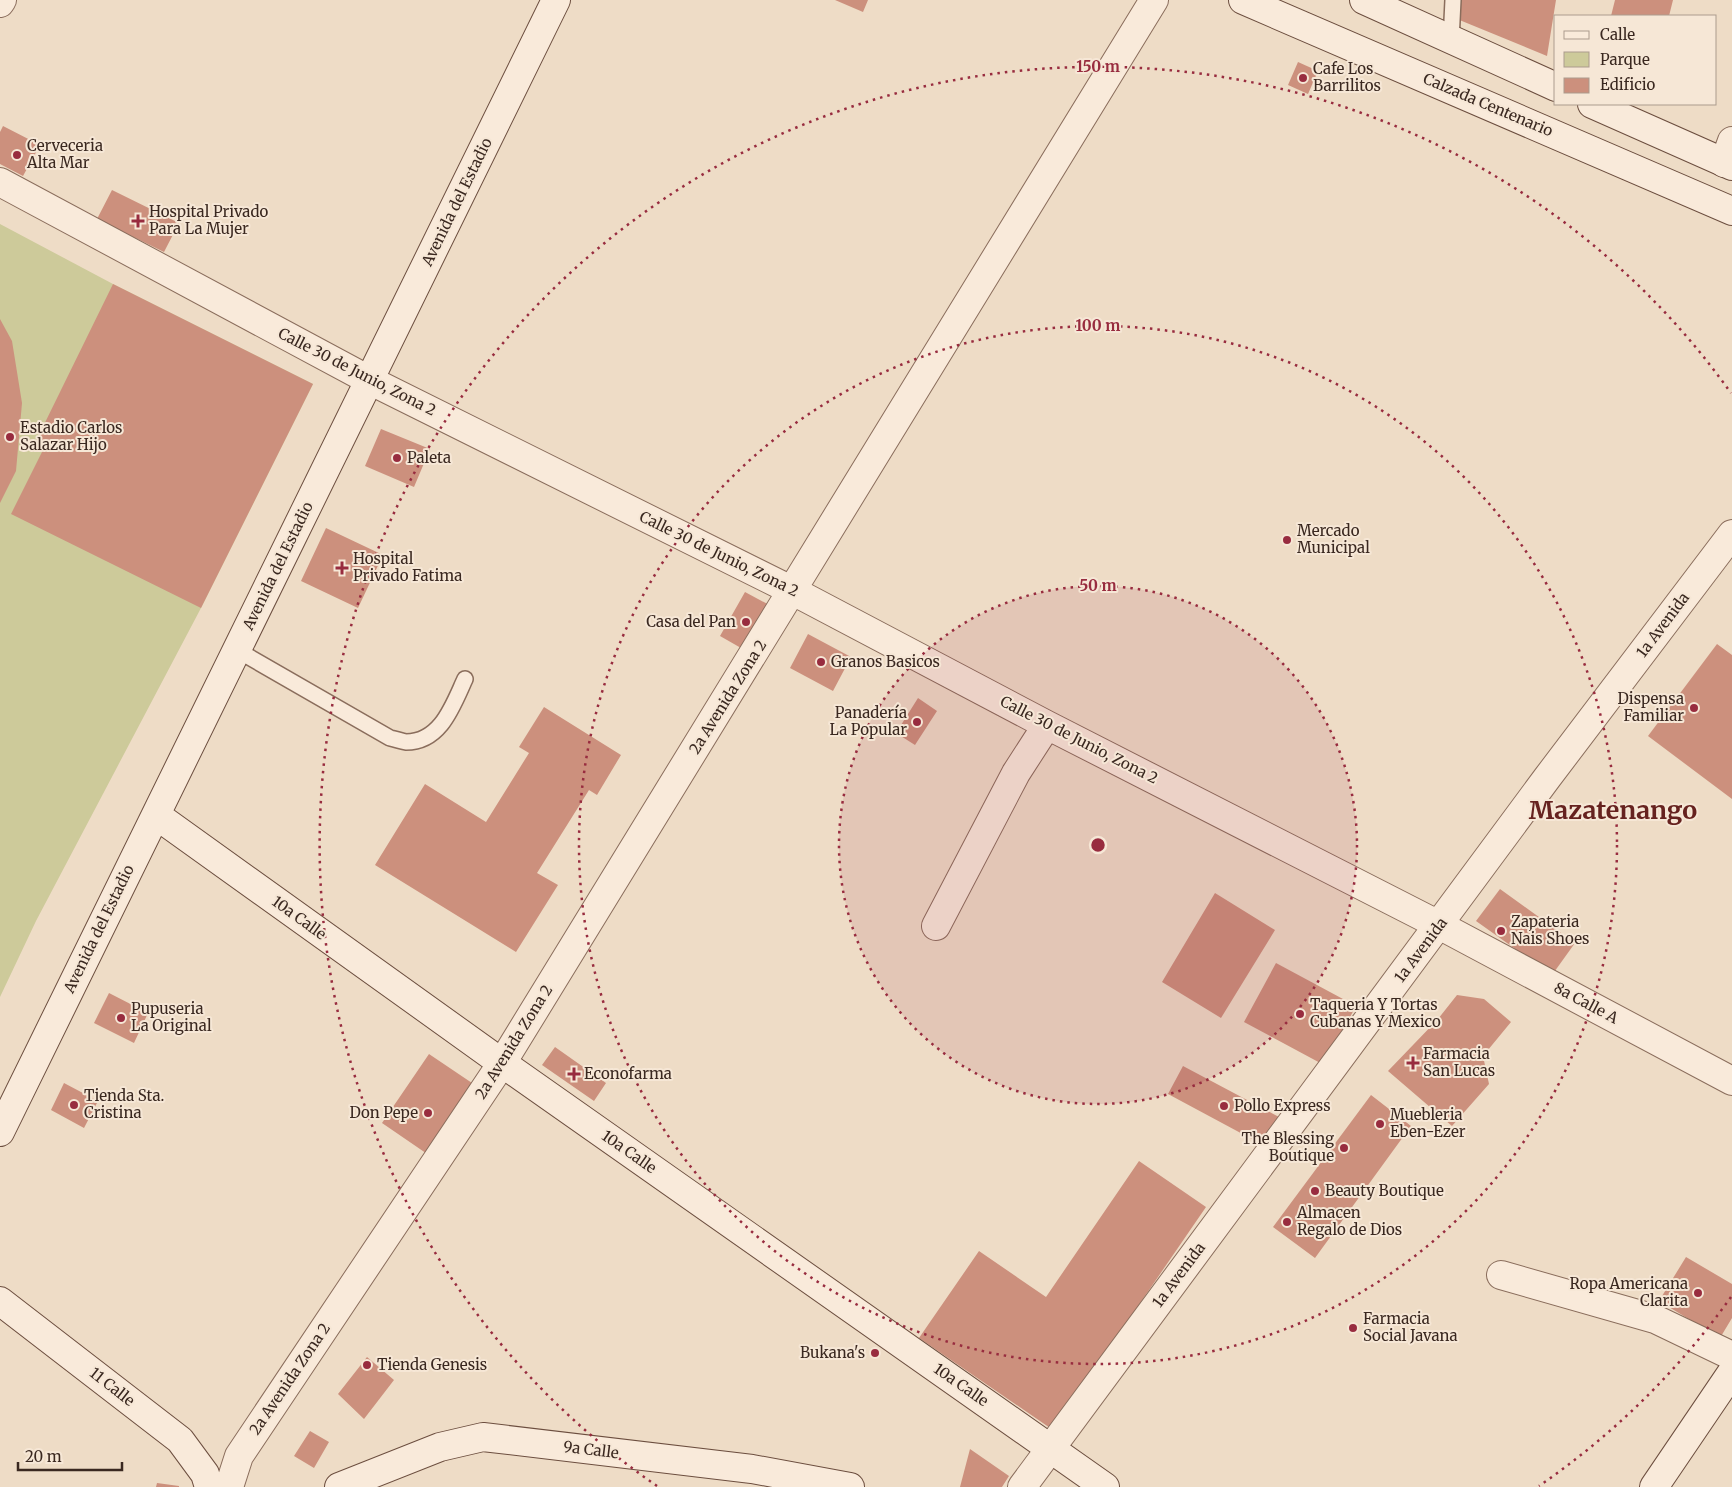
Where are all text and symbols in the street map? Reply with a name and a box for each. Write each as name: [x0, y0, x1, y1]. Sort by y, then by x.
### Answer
legend: [1554, 15, 1717, 105]
text: Calle: [1600, 25, 1635, 44]
text: Parque: [1600, 50, 1650, 69]
text: 150 m: [1076, 57, 1120, 76]
place label: Cafe Los Barrilitos: [1313, 59, 1381, 95]
street label: Calzada Centenario: [1421, 69, 1556, 141]
marker: Cafe Los Barrilitos: [1297, 72, 1309, 84]
text: Edificio: [1600, 75, 1656, 94]
street label: Avenida del Estadio: [417, 134, 496, 270]
place label: Cerveceria Alta Mar: [26, 136, 103, 172]
marker: Cerveceria Alta Mar: [11, 149, 23, 161]
place label: Hospital Privado Para La Mujer: [149, 202, 269, 238]
marker: Hospital Privado Para La Mujer: [131, 214, 145, 228]
text: 100 m: [1076, 316, 1120, 335]
street label: Calle 30 de Junio, Zona 2: [275, 323, 439, 420]
place label: Estadio Carlos Salazar Hijo: [20, 418, 122, 454]
marker: Estadio Carlos Salazar Hijo: [4, 431, 16, 443]
place label: Paleta: [407, 448, 451, 467]
marker: Paleta: [391, 452, 403, 464]
street label: Avenida del Estadio: [238, 498, 317, 634]
street label: Calle 30 de Junio, Zona 2: [637, 507, 802, 600]
place label: Mercado Municipal: [1297, 521, 1370, 557]
marker: Mercado Municipal: [1281, 534, 1293, 546]
place label: Hospital Privado Fatima: [353, 549, 462, 585]
marker: Hospital Privado Fatima: [335, 561, 349, 575]
text: 50 m: [1079, 576, 1117, 595]
street label: 1a Avenida: [1632, 589, 1693, 661]
place label: Casa del Pan: [646, 612, 736, 631]
marker: Casa del Pan: [740, 616, 752, 628]
street label: 2a Avenida Zona 2: [685, 636, 770, 757]
place label: Granos Basicos: [831, 652, 940, 671]
marker: Granos Basicos: [815, 656, 827, 668]
place label: Dispensa Familiar: [1618, 689, 1684, 725]
street label: Calle 30 de Junio, Zona 2: [997, 691, 1161, 788]
marker: Dispensa Familiar: [1688, 702, 1700, 714]
place label: Panadería La Popular: [829, 703, 907, 739]
marker: Panadería La Popular: [911, 716, 923, 728]
district label: Mazatenango: [1529, 794, 1697, 826]
centre of rings: [1089, 836, 1107, 854]
street label: Avenida del Estadio: [59, 861, 138, 997]
street label: 10a Calle: [268, 892, 330, 944]
place label: Zapateria Nais Shoes: [1511, 912, 1589, 948]
street label: 1a Avenida: [1390, 914, 1451, 986]
marker: Zapateria Nais Shoes: [1495, 925, 1507, 937]
street label: 8a Calle A: [1551, 978, 1622, 1028]
street label: 2a Avenida Zona 2: [471, 981, 556, 1102]
place label: Taqueria Y Tortas Cubanas Y Mexico: [1310, 995, 1441, 1031]
place label: Pupuseria La Original: [131, 999, 212, 1035]
marker: Taqueria Y Tortas Cubanas Y Mexico: [1294, 1008, 1306, 1020]
marker: Pupuseria La Original: [115, 1012, 127, 1024]
place label: Farmacia San Lucas: [1423, 1044, 1495, 1080]
marker: Farmacia San Lucas: [1407, 1057, 1419, 1069]
place label: Econofarma: [584, 1064, 672, 1083]
marker: Econofarma: [568, 1068, 580, 1080]
place label: Tienda Sta. Cristina: [84, 1086, 164, 1122]
place label: Pollo Express: [1234, 1096, 1331, 1115]
marker: Tienda Sta. Cristina: [68, 1099, 80, 1111]
marker: Pollo Express: [1218, 1100, 1230, 1112]
place label: Don Pepe: [350, 1103, 418, 1122]
place label: Muebleria Eben-Ezer: [1390, 1105, 1466, 1141]
marker: Don Pepe: [422, 1107, 434, 1119]
marker: Muebleria Eben-Ezer: [1374, 1118, 1386, 1130]
street label: 10a Calle: [598, 1126, 660, 1177]
place label: The Blessing Boutique: [1241, 1129, 1334, 1165]
marker: The Blessing Boutique: [1338, 1142, 1350, 1154]
place label: Beauty Boutique: [1325, 1181, 1444, 1200]
marker: Beauty Boutique: [1309, 1185, 1321, 1197]
place label: Almacen Regalo de Dios: [1296, 1203, 1402, 1239]
marker: Almacen Regalo de Dios: [1281, 1216, 1293, 1228]
street label: 1a Avenida: [1148, 1239, 1209, 1311]
place label: Ropa Americana Clarita: [1570, 1274, 1688, 1310]
marker: Ropa Americana Clarita: [1692, 1287, 1704, 1299]
place label: Farmacia Social Javana: [1363, 1309, 1457, 1345]
street label: 2a Avenida Zona 2: [245, 1319, 334, 1438]
marker: Farmacia Social Javana: [1347, 1322, 1359, 1334]
place label: Bukana's: [800, 1343, 865, 1362]
marker: Bukana's: [869, 1347, 881, 1359]
place label: Tienda Genesis: [377, 1355, 487, 1374]
marker: Tienda Genesis: [361, 1359, 373, 1371]
street label: 10a Calle: [930, 1359, 992, 1410]
street label: 11 Calle: [86, 1363, 139, 1410]
street label: 9a Calle: [562, 1437, 620, 1462]
scale bar: [18, 1440, 121, 1472]
text: 20 m: [25, 1447, 62, 1466]

